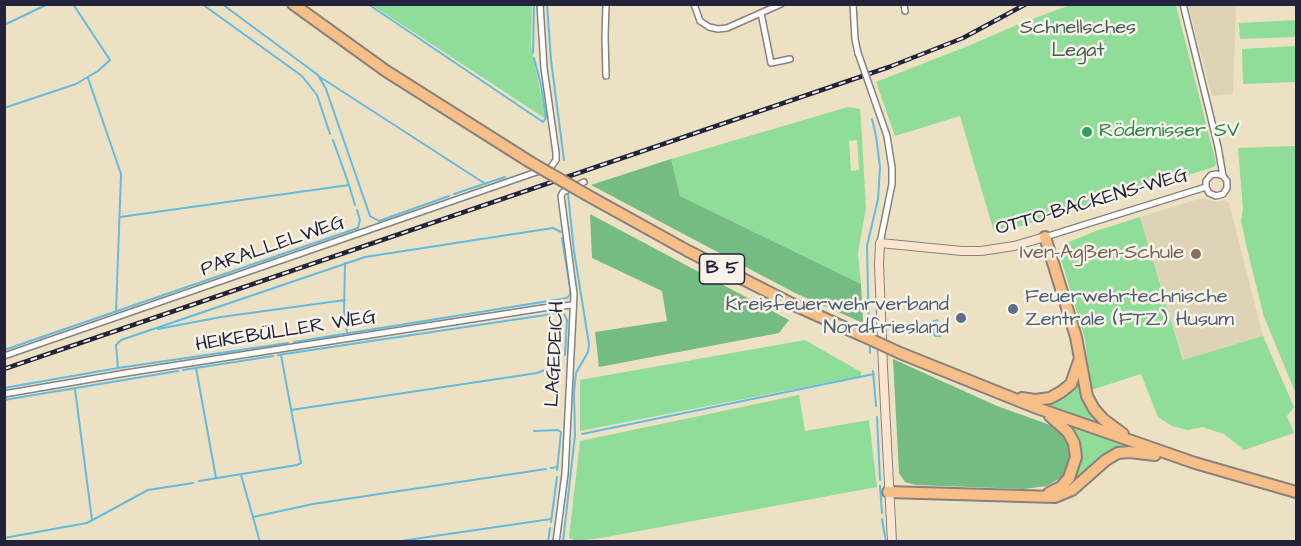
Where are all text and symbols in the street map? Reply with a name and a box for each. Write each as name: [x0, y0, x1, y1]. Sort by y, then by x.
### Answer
park label: Schnellsches Legat: [1020, 17, 1136, 64]
place label: Rödemisser SV: [1099, 120, 1240, 144]
marker: Rödemisser SV: [1080, 125, 1094, 139]
street label: OTTO-BACKENS-WEG: [993, 164, 1191, 242]
street label: PARALLELWEG: [198, 211, 348, 283]
place label: Iven-Agßen-Schule: [1020, 242, 1184, 266]
marker: Iven-Agßen-Schule: [1189, 247, 1203, 261]
road number: B 5: [700, 254, 744, 284]
place label: Feuerwehrtechnische Zentrale (FTZ) Husum: [1025, 286, 1234, 333]
place label: Kreisfeuerwehrverband Nordfriesland: [725, 294, 949, 341]
street label: LAGEDEICH: [541, 300, 571, 408]
marker: Feuerwehrtechnische Zentrale (FTZ) Husum: [1006, 302, 1020, 316]
street label: HEIKEBÜLLER WEG: [194, 306, 378, 358]
marker: Kreisfeuerwehrverband Nordfriesland: [954, 311, 968, 325]

